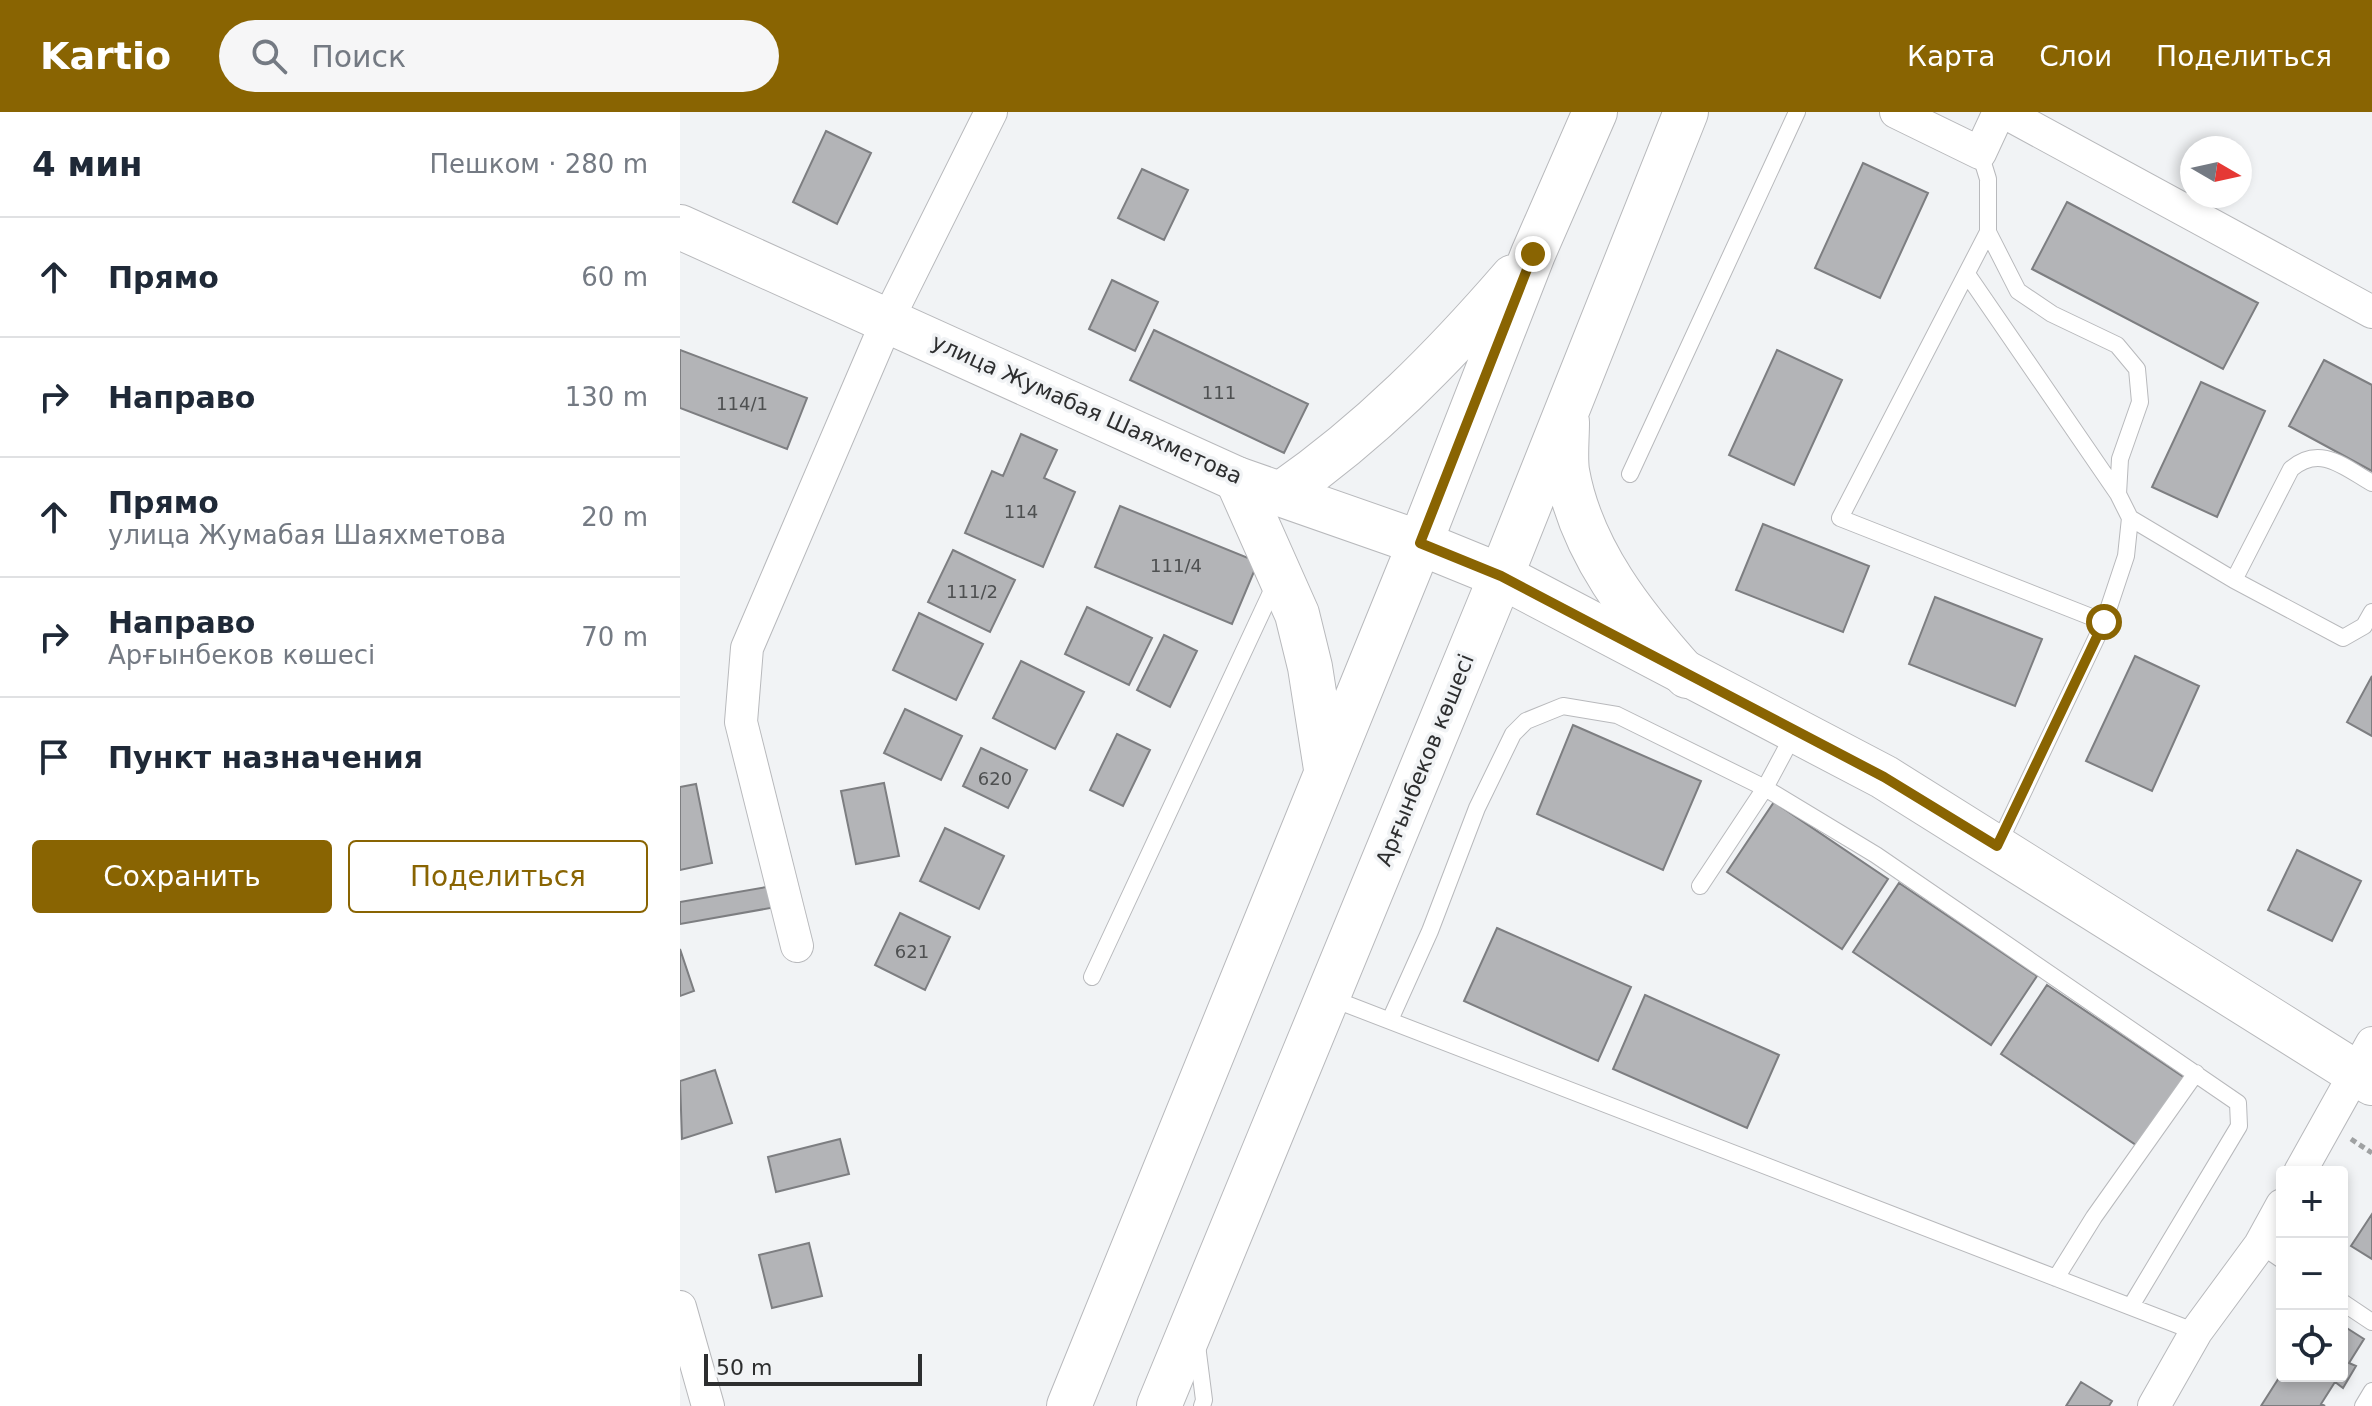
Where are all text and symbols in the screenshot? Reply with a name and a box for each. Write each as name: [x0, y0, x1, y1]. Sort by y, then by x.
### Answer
search box: [219, 20, 779, 92]
text: Kartio: [40, 34, 171, 78]
icon: search: [247, 34, 291, 78]
text: Поиск: [311, 39, 406, 74]
text: Карта: [1907, 40, 1995, 73]
text: Слои: [2039, 40, 2112, 73]
text: Поделиться: [2156, 40, 2332, 73]
north arrow: [2180, 136, 2252, 208]
text: 4 мин: [32, 144, 143, 184]
text: Пешком · 280 m: [429, 149, 648, 179]
route end: [1515, 236, 1551, 272]
icon: ahead: [32, 255, 76, 299]
text: Прямо: [108, 260, 219, 295]
text: 60 m: [581, 262, 648, 292]
street label: улица Жумабая Шаяхметова: [928, 329, 1246, 489]
icon: right: [32, 375, 76, 419]
text: Направо: [108, 380, 255, 415]
text: 130 m: [565, 382, 648, 412]
house number: 111: [1202, 382, 1236, 403]
house number: 114/1: [716, 393, 768, 414]
text: Прямо: [108, 485, 219, 520]
icon: ahead: [32, 495, 76, 539]
house number: 114: [1004, 501, 1038, 522]
text: 20 m: [581, 502, 648, 532]
text: улица Жумабая Шаяхметова: [108, 520, 506, 550]
house number: 111/4: [1150, 555, 1202, 576]
house number: 111/2: [946, 581, 998, 602]
route start: [2086, 604, 2122, 640]
text: Направо: [108, 605, 255, 640]
icon: right: [32, 615, 76, 659]
text: 70 m: [581, 622, 648, 652]
text: Арғынбеков көшесі: [108, 640, 375, 670]
street label: Арғынбеков көшесі: [1371, 650, 1479, 870]
icon: arrive: [32, 735, 76, 779]
text: Пункт назначения: [108, 740, 423, 775]
house number: 620: [978, 768, 1012, 789]
button: Сохранить: [32, 840, 332, 913]
button: Поделиться: [348, 840, 648, 913]
house number: 621: [895, 941, 929, 962]
map controls: [2276, 1166, 2348, 1382]
button: +: [2276, 1166, 2348, 1238]
button: −: [2276, 1238, 2348, 1310]
button: locate: [2276, 1310, 2348, 1382]
scale bar: [704, 1350, 922, 1386]
text: 50 m: [716, 1355, 772, 1380]

